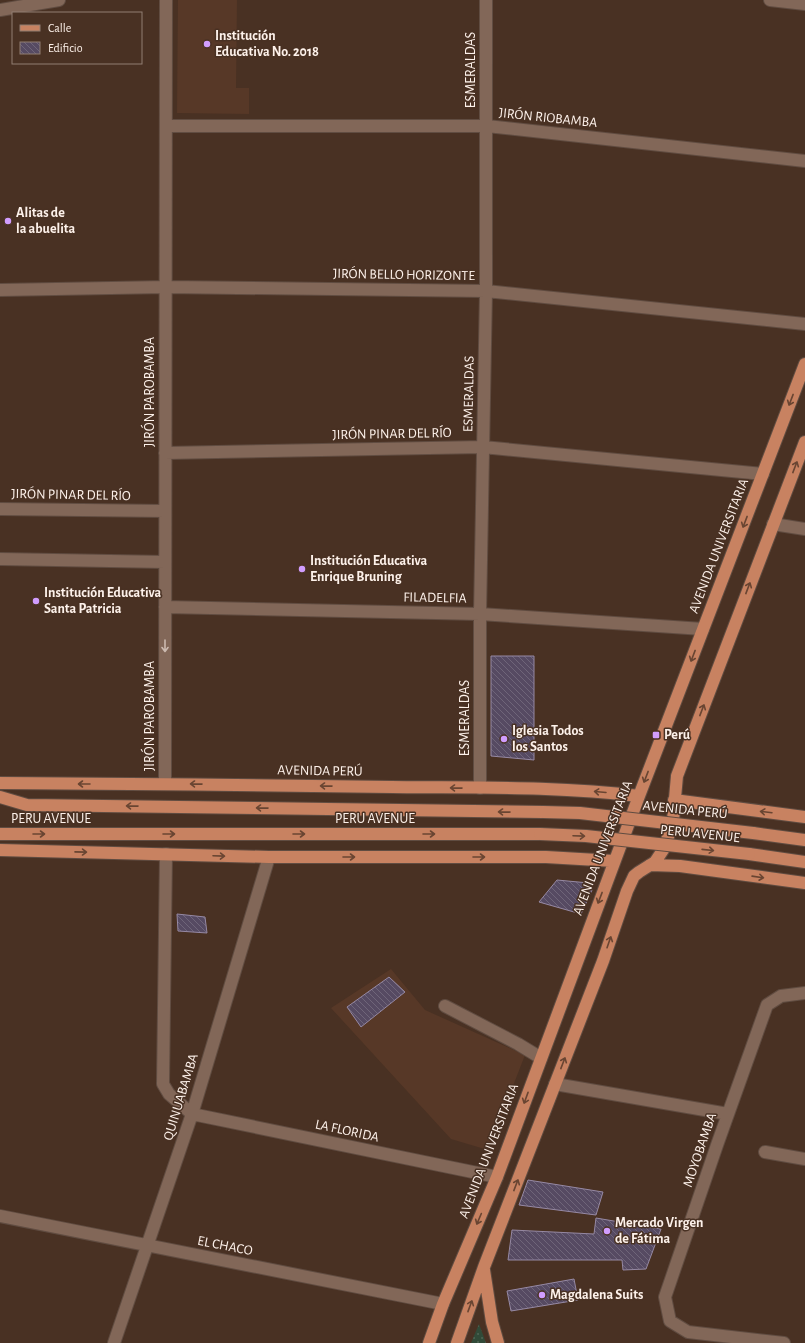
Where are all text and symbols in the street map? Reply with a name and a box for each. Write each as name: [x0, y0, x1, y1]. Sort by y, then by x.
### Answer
legend: [12, 12, 142, 64]
text: Calle: [48, 22, 71, 34]
place label: Institución Educativa No. 2018: [215, 29, 319, 59]
street label: ESMERALDAS: [464, 32, 478, 108]
marker: Institución Educativa No. 2018: [202, 39, 212, 49]
text: Edificio: [48, 42, 83, 54]
street label: JIRÓN RIOBAMBA: [498, 103, 598, 130]
place label: Alitas de la abuelita: [16, 206, 76, 236]
marker: Alitas de la abuelita: [3, 216, 13, 226]
street label: JIRÓN BELLO HORIZONTE: [333, 264, 475, 283]
street label: JIRÓN PAROBAMBA: [140, 337, 157, 447]
street label: ESMERALDAS: [461, 356, 477, 432]
one-way arrow: [787, 394, 795, 406]
street label: JIRÓN PINAR DEL RÍO: [332, 423, 452, 442]
one-way arrow: [792, 462, 799, 474]
street label: AVENIDA UNIVERSITARIA: [687, 477, 751, 615]
street label: JIRÓN PINAR DEL RÍO: [11, 484, 131, 503]
one-way arrow: [740, 515, 748, 527]
place label: Institución Educativa Enrique Bruning: [310, 554, 428, 584]
marker: Institución Educativa Enrique Bruning: [297, 564, 307, 574]
one-way arrow: [745, 583, 753, 595]
place label: Institución Educativa Santa Patricia: [44, 586, 162, 616]
street label: FILADELFIA: [403, 590, 467, 606]
marker: Institución Educativa Santa Patricia: [31, 596, 41, 606]
one-way arrow: [161, 639, 169, 652]
one-way arrow: [688, 650, 696, 662]
street label: JIRÓN PAROBAMBA: [140, 661, 157, 771]
street label: ESMERALDAS: [458, 680, 472, 756]
one-way arrow: [699, 705, 707, 717]
place label: Iglesia Todos los Santos: [512, 724, 584, 754]
place label: Perú: [664, 728, 691, 742]
marker: Perú: [651, 730, 661, 740]
marker: Iglesia Todos los Santos: [499, 734, 509, 744]
street label: AVENIDA PERÚ: [277, 760, 363, 779]
one-way arrow: [641, 771, 649, 783]
street label: AVENIDA UNIVERSITARIA: [571, 779, 635, 917]
one-way arrow: [78, 780, 91, 788]
one-way arrow: [190, 780, 203, 788]
one-way arrow: [320, 782, 333, 790]
one-way arrow: [450, 784, 463, 792]
one-way arrow: [594, 788, 607, 795]
street label: AVENIDA PERÚ: [642, 796, 728, 821]
one-way arrow: [126, 802, 139, 810]
one-way arrow: [256, 804, 269, 812]
one-way arrow: [498, 808, 511, 816]
one-way arrow: [760, 808, 773, 816]
street label: PERU AVENUE: [11, 812, 91, 826]
street label: PERU AVENUE: [335, 812, 415, 826]
street label: PERU AVENUE: [659, 823, 741, 845]
one-way arrow: [32, 830, 45, 838]
one-way arrow: [162, 830, 175, 838]
one-way arrow: [292, 830, 305, 838]
one-way arrow: [422, 830, 435, 838]
one-way arrow: [572, 832, 585, 839]
one-way arrow: [701, 846, 714, 853]
one-way arrow: [74, 848, 87, 856]
one-way arrow: [212, 852, 225, 859]
one-way arrow: [342, 853, 355, 861]
one-way arrow: [472, 853, 485, 861]
one-way arrow: [751, 873, 764, 881]
one-way arrow: [596, 891, 604, 903]
one-way arrow: [606, 936, 613, 949]
street label: QUINUABAMBA: [161, 1052, 201, 1142]
one-way arrow: [559, 1058, 567, 1070]
street label: AVENIDA UNIVERSITARIA: [457, 1082, 521, 1220]
one-way arrow: [521, 1092, 529, 1104]
street label: MOYOBAMBA: [681, 1111, 719, 1189]
street label: LA FLORIDA: [314, 1117, 380, 1145]
one-way arrow: [512, 1179, 520, 1191]
one-way arrow: [475, 1213, 482, 1225]
place label: Mercado Virgen de Fátima: [615, 1216, 703, 1246]
marker: Mercado Virgen de Fátima: [602, 1226, 612, 1236]
street label: EL CHACO: [196, 1234, 254, 1258]
place label: Magdalena Suits: [550, 1288, 643, 1302]
marker: Magdalena Suits: [537, 1290, 547, 1300]
one-way arrow: [466, 1301, 474, 1313]

